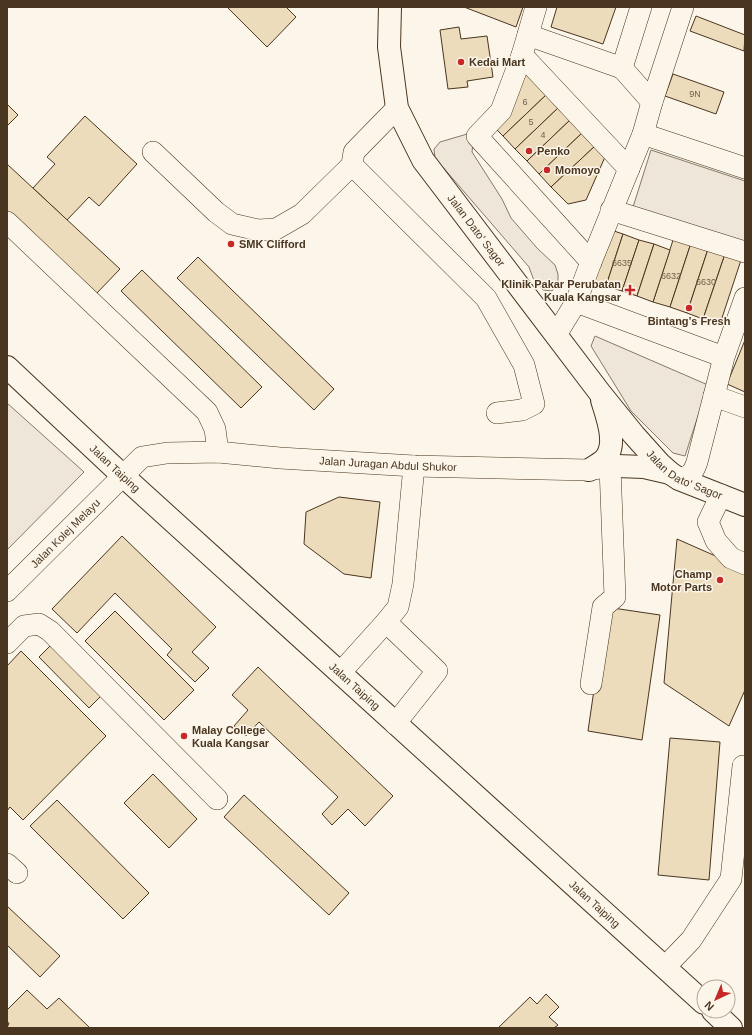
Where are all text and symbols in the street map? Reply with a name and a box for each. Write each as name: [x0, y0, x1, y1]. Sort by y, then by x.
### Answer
place label: Kedai Mart: [469, 56, 526, 68]
marker: Kedai Mart: [456, 57, 466, 67]
house number: 9N: [689, 89, 701, 99]
house number: 6: [522, 97, 528, 107]
house number: 5: [528, 117, 534, 127]
house number: 4: [540, 130, 546, 140]
place label: Penko: [537, 145, 570, 157]
marker: Penko: [524, 146, 534, 156]
place label: Momoyo: [555, 164, 601, 176]
marker: Momoyo: [542, 165, 552, 175]
street label: Jalan Dato' Sagor: [445, 192, 508, 269]
place label: SMK Clifford: [239, 238, 306, 250]
marker: SMK Clifford: [226, 239, 236, 249]
house number: 6635: [612, 258, 632, 268]
house number: 6632: [661, 271, 681, 281]
house number: 6630: [696, 277, 716, 287]
place label: Klinik Pakar Perubatan Kuala Kangsar: [501, 278, 622, 303]
marker: Klinik Pakar Perubatan Kuala Kangsar: [624, 284, 636, 296]
marker: Bintang’s Fresh: [684, 303, 694, 313]
place label: Bintang’s Fresh: [648, 315, 731, 327]
street label: Jalan Taiping: [87, 442, 143, 494]
street label: Jalan Dato' Sagor: [644, 447, 724, 502]
street label: Jalan Juragan Abdul Shukor: [319, 454, 457, 473]
street label: Jalan Kolej Melayu: [28, 496, 102, 570]
place label: Champ Motor Parts: [651, 568, 712, 593]
marker: Champ Motor Parts: [715, 575, 725, 585]
street label: Jalan Taiping: [327, 660, 383, 712]
place label: Malay College Kuala Kangsar: [192, 724, 270, 749]
marker: Malay College Kuala Kangsar: [179, 731, 189, 741]
street label: Jalan Taiping: [567, 878, 622, 930]
north arrow: [696, 979, 736, 1019]
text: N: [702, 999, 716, 1013]

